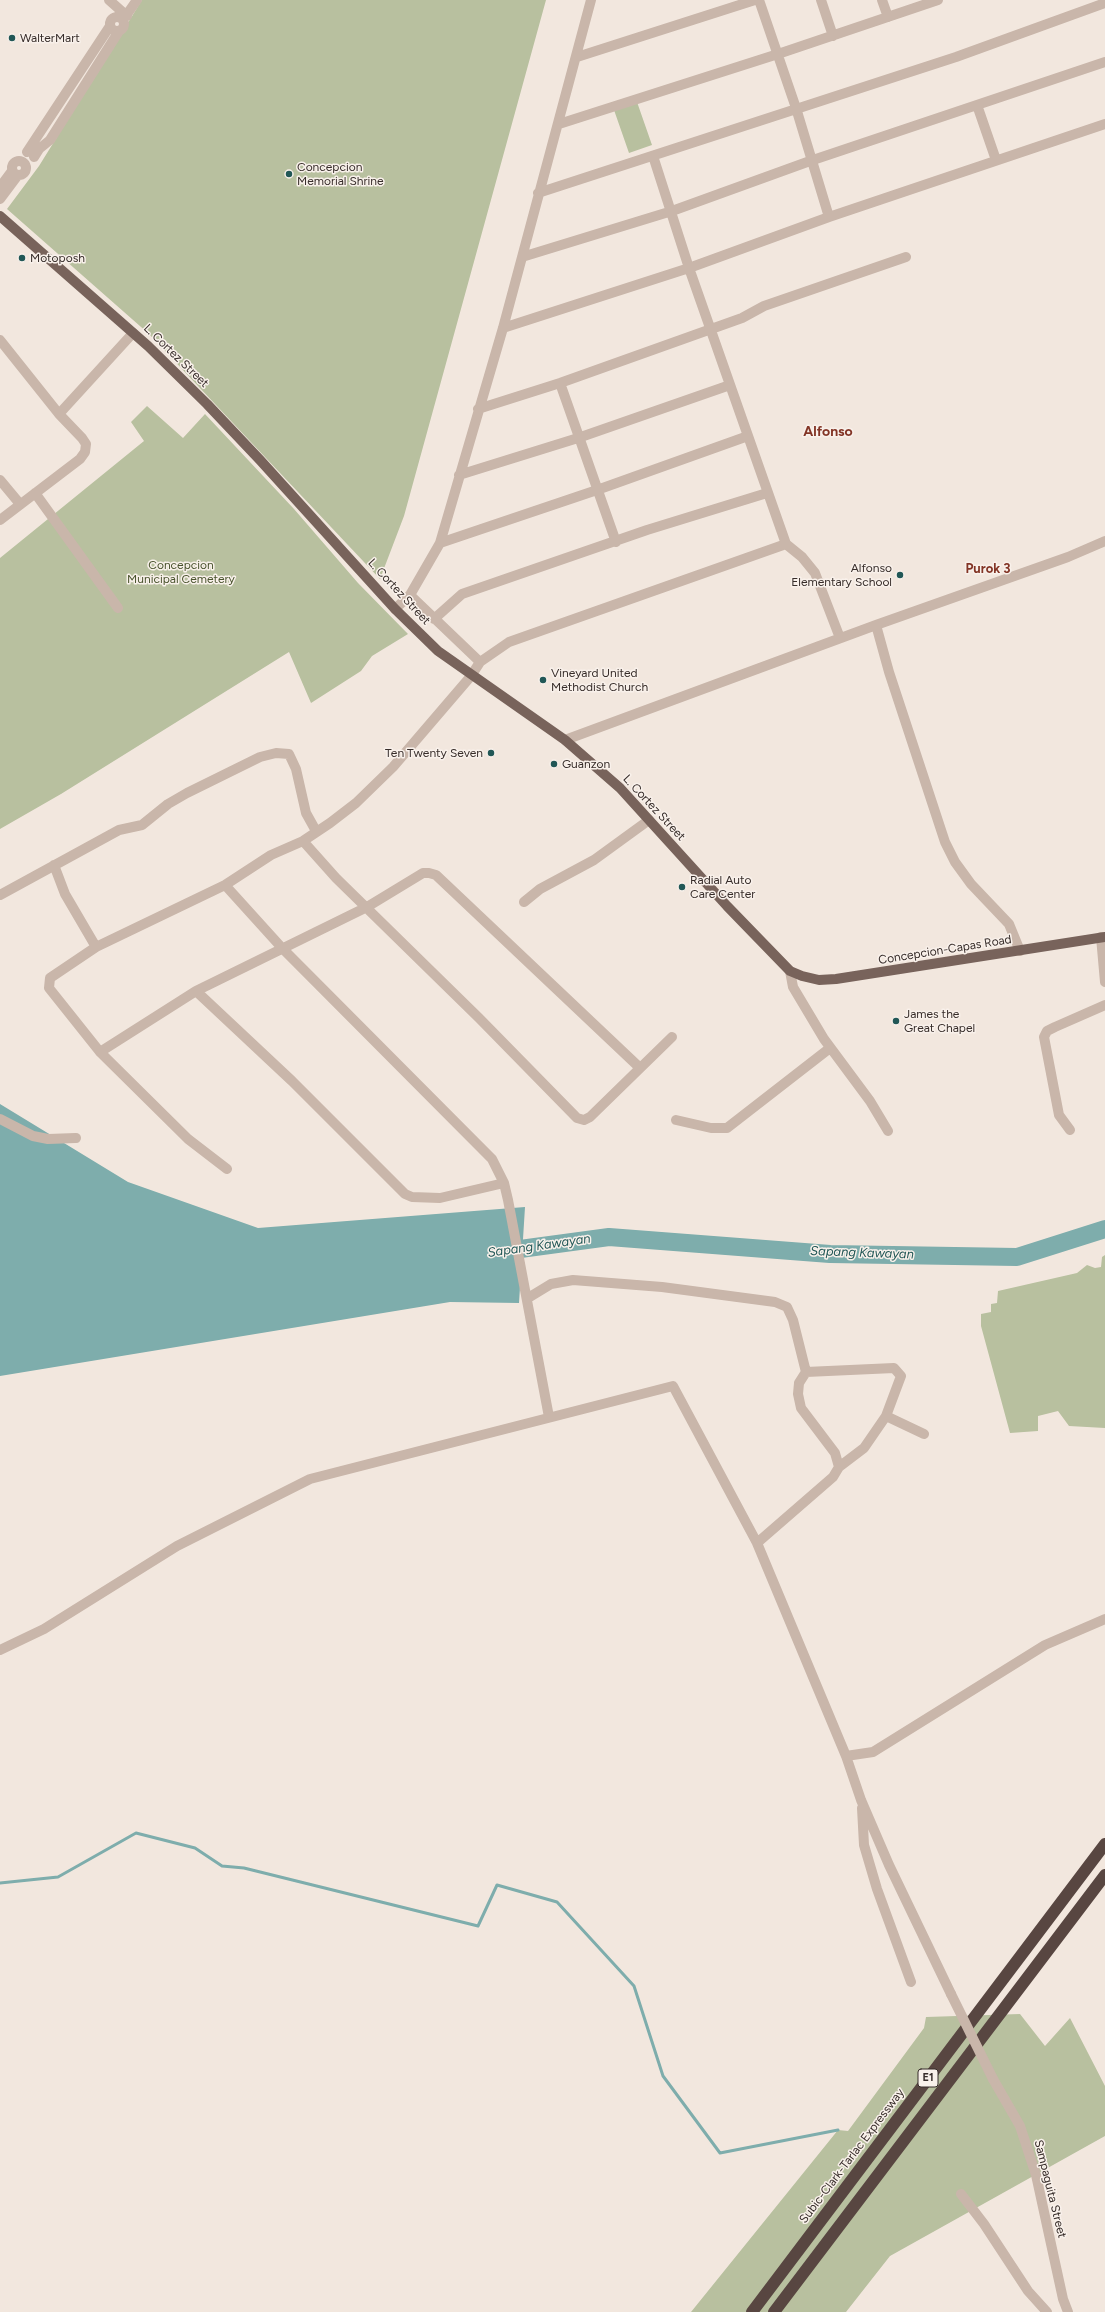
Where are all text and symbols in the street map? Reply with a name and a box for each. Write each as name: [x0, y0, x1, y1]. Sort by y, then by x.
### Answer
place label: WalterMart: [20, 31, 80, 45]
marker: WalterMart: [7, 33, 17, 43]
place label: Concepcion Memorial Shrine: [297, 160, 384, 188]
marker: Concepcion Memorial Shrine: [284, 169, 294, 179]
place label: Motoposh: [30, 251, 85, 265]
marker: Motoposh: [17, 253, 27, 263]
street label: L. Cortez Street: [140, 321, 212, 391]
district label: Alfonso: [803, 424, 853, 440]
street label: L. Cortez Street: [365, 556, 433, 628]
park label: Concepcion Municipal Cemetery: [127, 558, 235, 586]
place label: Alfonso Elementary School: [791, 561, 892, 589]
district label: Purok 3: [966, 561, 1010, 577]
marker: Alfonso Elementary School: [895, 570, 905, 580]
place label: Vineyard United Methodist Church: [551, 666, 648, 694]
marker: Vineyard United Methodist Church: [538, 675, 548, 685]
place label: Ten Twenty Seven: [385, 746, 483, 760]
marker: Ten Twenty Seven: [486, 748, 496, 758]
place label: Guanzon: [562, 757, 610, 771]
marker: Guanzon: [549, 759, 559, 769]
street label: L. Cortez Street: [620, 772, 688, 844]
place label: Radial Auto Care Center: [690, 873, 755, 901]
marker: Radial Auto Care Center: [677, 882, 687, 892]
street label: Concepcion-Capas Road: [877, 932, 1013, 968]
place label: James the Great Chapel: [904, 1007, 975, 1035]
marker: James the Great Chapel: [891, 1016, 901, 1026]
water label: Sapang Kawayan: [487, 1231, 591, 1261]
water label: Sapang Kawayan: [810, 1243, 914, 1263]
road number: E1: [918, 2069, 938, 2087]
street label: Subic-Clark-Tarlac Expressway: [797, 2086, 907, 2226]
street label: Sampaguita Street: [1031, 2138, 1069, 2240]

